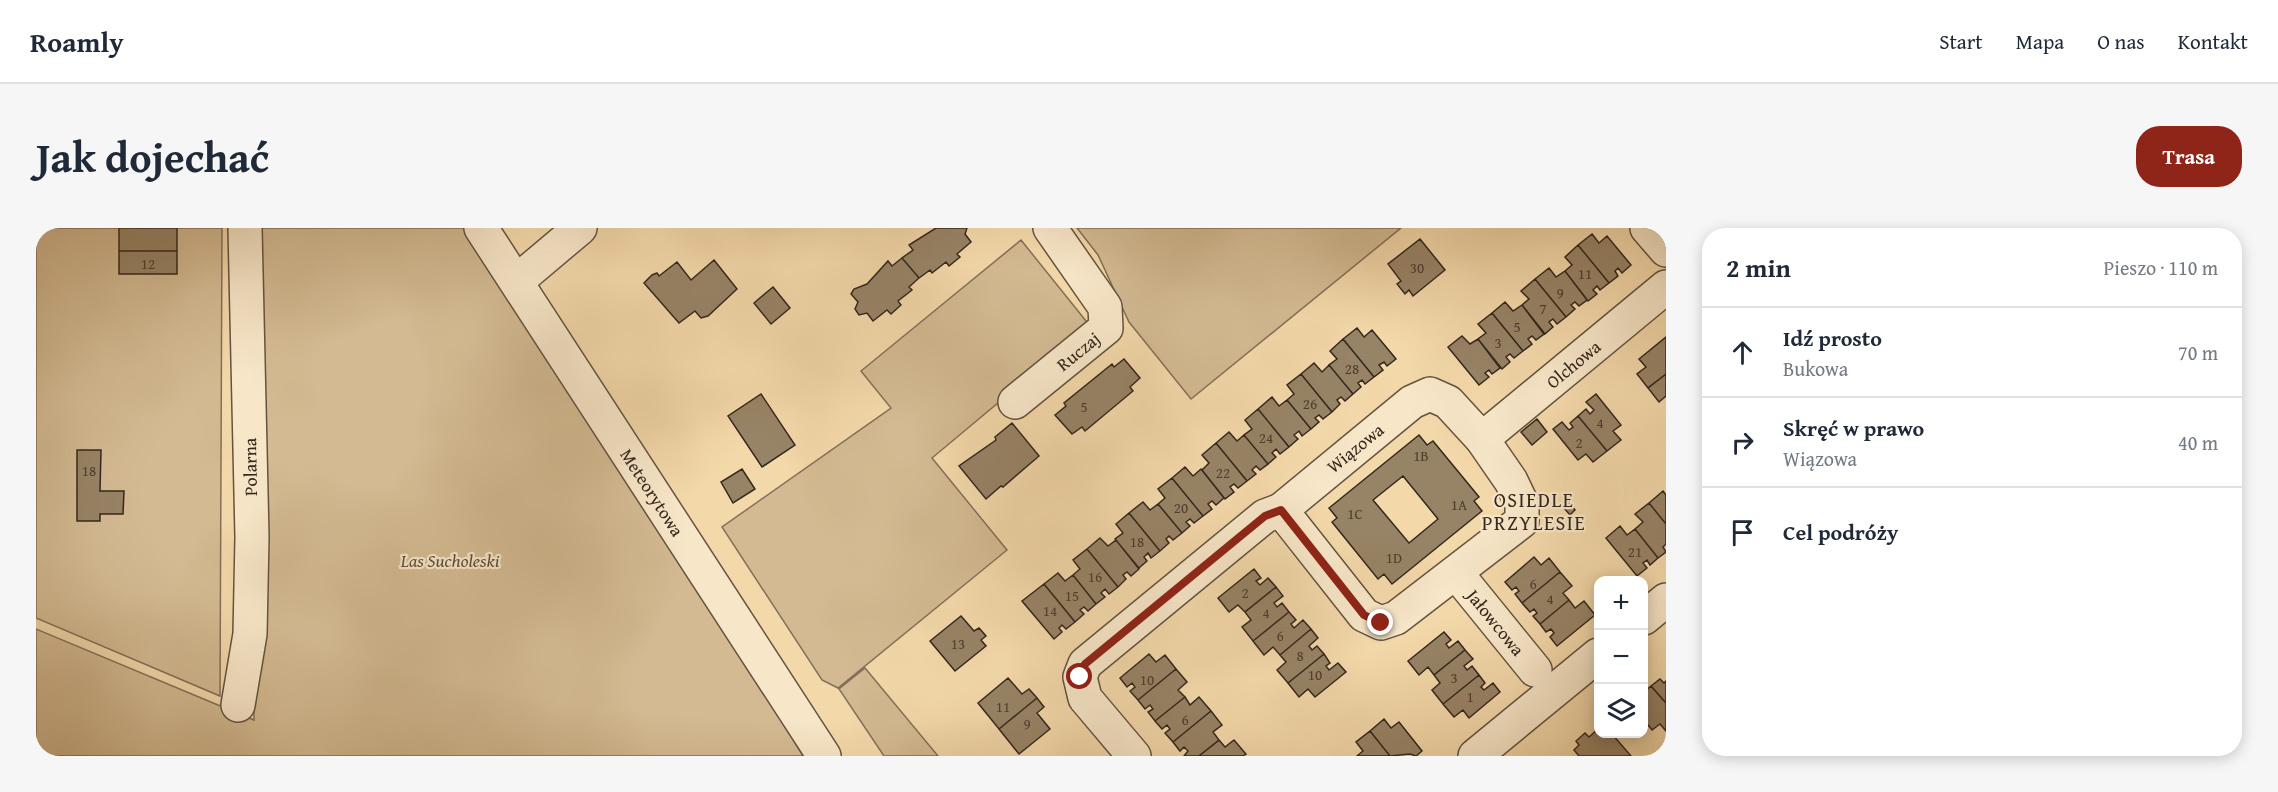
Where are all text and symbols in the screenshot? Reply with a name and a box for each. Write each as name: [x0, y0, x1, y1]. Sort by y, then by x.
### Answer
text: Roamly: [30, 21, 124, 62]
text: Start: [1939, 26, 1983, 57]
text: Mapa: [2016, 26, 2064, 57]
text: O nas: [2097, 26, 2145, 57]
text: Kontakt: [2178, 26, 2248, 57]
text: Jak dojechać: [36, 126, 269, 187]
button: Trasa: [2136, 126, 2242, 187]
text: 2 min: [1726, 248, 1791, 287]
house number: 12: [141, 253, 155, 274]
text: Pieszo · 110 m: [2104, 253, 2218, 282]
house number: 30: [1410, 257, 1424, 278]
house number: 11: [1578, 263, 1592, 284]
house number: 9: [1556, 282, 1564, 303]
house number: 7: [1539, 298, 1547, 319]
house number: 5: [1513, 316, 1521, 337]
text: Idź prosto: [1783, 322, 1882, 354]
street label: Ruczaj: [1050, 325, 1106, 377]
house number: 3: [1494, 332, 1502, 353]
street label: Olchowa: [1540, 333, 1607, 395]
icon: ahead: [1726, 336, 1759, 369]
text: 70 m: [2178, 338, 2218, 367]
text: Bukowa: [1783, 354, 1848, 383]
house number: 28: [1345, 358, 1359, 379]
house number: 26: [1303, 393, 1317, 414]
house number: 5: [1080, 396, 1088, 417]
house number: 4: [1596, 412, 1604, 433]
text: Skręć w prawo: [1783, 412, 1924, 444]
street label: Wiązowa: [1321, 416, 1390, 479]
icon: right: [1726, 426, 1759, 459]
house number: 24: [1259, 427, 1273, 448]
text: 40 m: [2178, 428, 2218, 457]
house number: 2: [1575, 432, 1583, 453]
street label: Polarna: [236, 437, 264, 496]
street label: Meteorytowa: [614, 443, 691, 542]
text: Wiązowa: [1783, 444, 1857, 473]
house number: 1B: [1413, 445, 1429, 466]
house number: 18: [82, 460, 96, 481]
house number: 22: [1216, 462, 1230, 483]
district label: OSIEDLE PRZYLESIE: [1482, 485, 1586, 537]
house number: 1A: [1451, 494, 1467, 515]
house number: 20: [1174, 497, 1188, 518]
house number: 1C: [1347, 503, 1363, 524]
icon: arrive: [1726, 516, 1759, 549]
text: Cel podróży: [1783, 516, 1898, 548]
house number: 18: [1130, 531, 1144, 552]
house number: 21: [1628, 541, 1642, 562]
park label: Las Sucholeski: [400, 547, 500, 574]
house number: 1D: [1386, 547, 1402, 568]
house number: 16: [1088, 566, 1102, 587]
house number: 6: [1529, 573, 1537, 594]
map controls: [1594, 576, 1648, 738]
button: +: [1594, 576, 1648, 630]
street label: Jałowcowa: [1459, 581, 1532, 662]
house number: 2: [1241, 582, 1249, 603]
house number: 15: [1065, 585, 1079, 606]
house number: 4: [1546, 588, 1554, 609]
house number: 14: [1043, 600, 1057, 621]
house number: 4: [1262, 602, 1270, 623]
route end: [1367, 609, 1393, 635]
house number: 6: [1276, 625, 1284, 646]
button: −: [1594, 630, 1648, 684]
house number: 13: [951, 633, 965, 654]
house number: 8: [1296, 645, 1304, 666]
route start: [1066, 663, 1092, 689]
house number: 10: [1308, 664, 1322, 685]
house number: 3: [1450, 667, 1458, 688]
house number: 10: [1140, 669, 1154, 690]
button: layers: [1594, 684, 1648, 738]
house number: 1: [1466, 686, 1474, 707]
house number: 11: [996, 696, 1010, 717]
house number: 6: [1181, 709, 1189, 730]
house number: 9: [1023, 713, 1031, 734]

